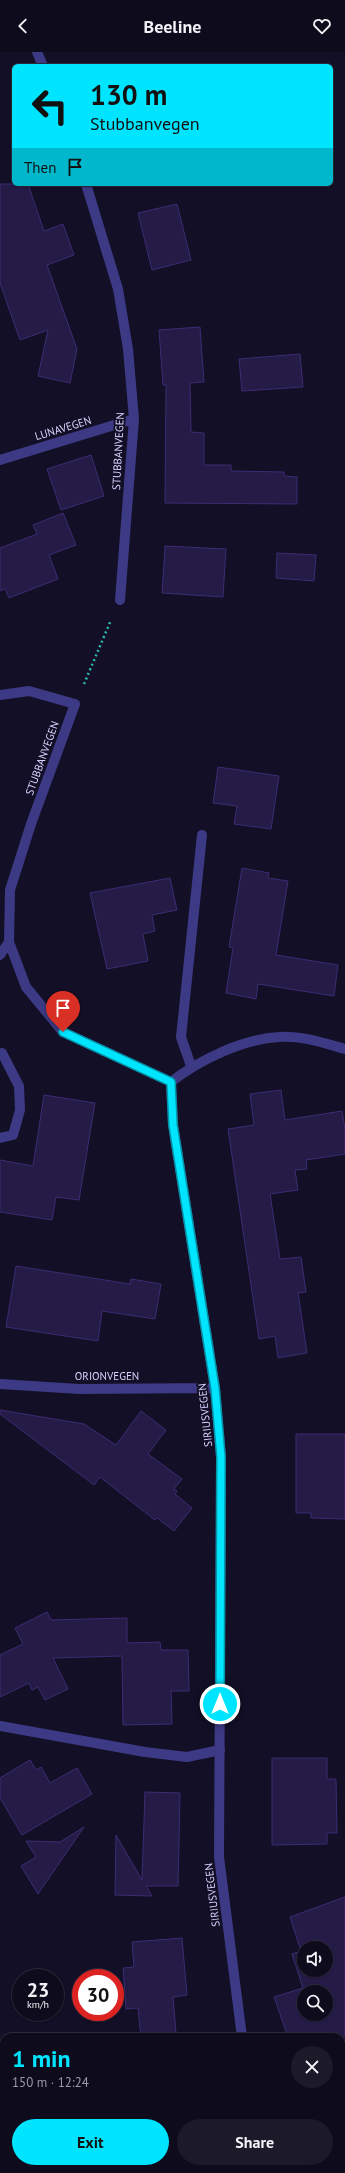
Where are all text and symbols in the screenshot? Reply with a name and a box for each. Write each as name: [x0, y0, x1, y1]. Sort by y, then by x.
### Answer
icon: back: [12, 15, 34, 37]
text: Beeline: [144, 15, 201, 38]
icon: heart: [311, 15, 333, 37]
text: 130 m: [90, 76, 167, 113]
icon: left: [24, 80, 76, 132]
text: Stubbanvegen: [90, 112, 200, 135]
icon: arrive: [64, 156, 86, 178]
text: Then: [24, 158, 56, 177]
street label: STUBBANVEGEN: [109, 412, 127, 490]
street label: LUNAVEGEN: [33, 413, 93, 443]
street label: STUBBANVEGEN: [22, 719, 62, 797]
pin: [46, 991, 80, 1032]
icon: arrive: [52, 997, 74, 1019]
street label: ORIONVEGEN: [75, 1369, 139, 1383]
street label: SIRIUSVEGEN: [195, 1382, 215, 1448]
position arrow: [199, 1683, 241, 1725]
street label: SIRIUSVEGEN: [201, 1862, 223, 1928]
map controls: [297, 1941, 333, 2021]
button: sound: [297, 1941, 333, 1977]
speed limit sign: 30: [72, 1969, 124, 2021]
text: 23: [27, 1977, 49, 2003]
button: search: [297, 1985, 333, 2021]
text: km/h: [27, 1998, 49, 2011]
text: 1 min: [12, 2043, 71, 2074]
button: close: [291, 2046, 333, 2088]
text: 150 m · 12:24: [12, 2074, 89, 2091]
button: Exit: [12, 2119, 169, 2165]
button: Share: [177, 2119, 333, 2165]

